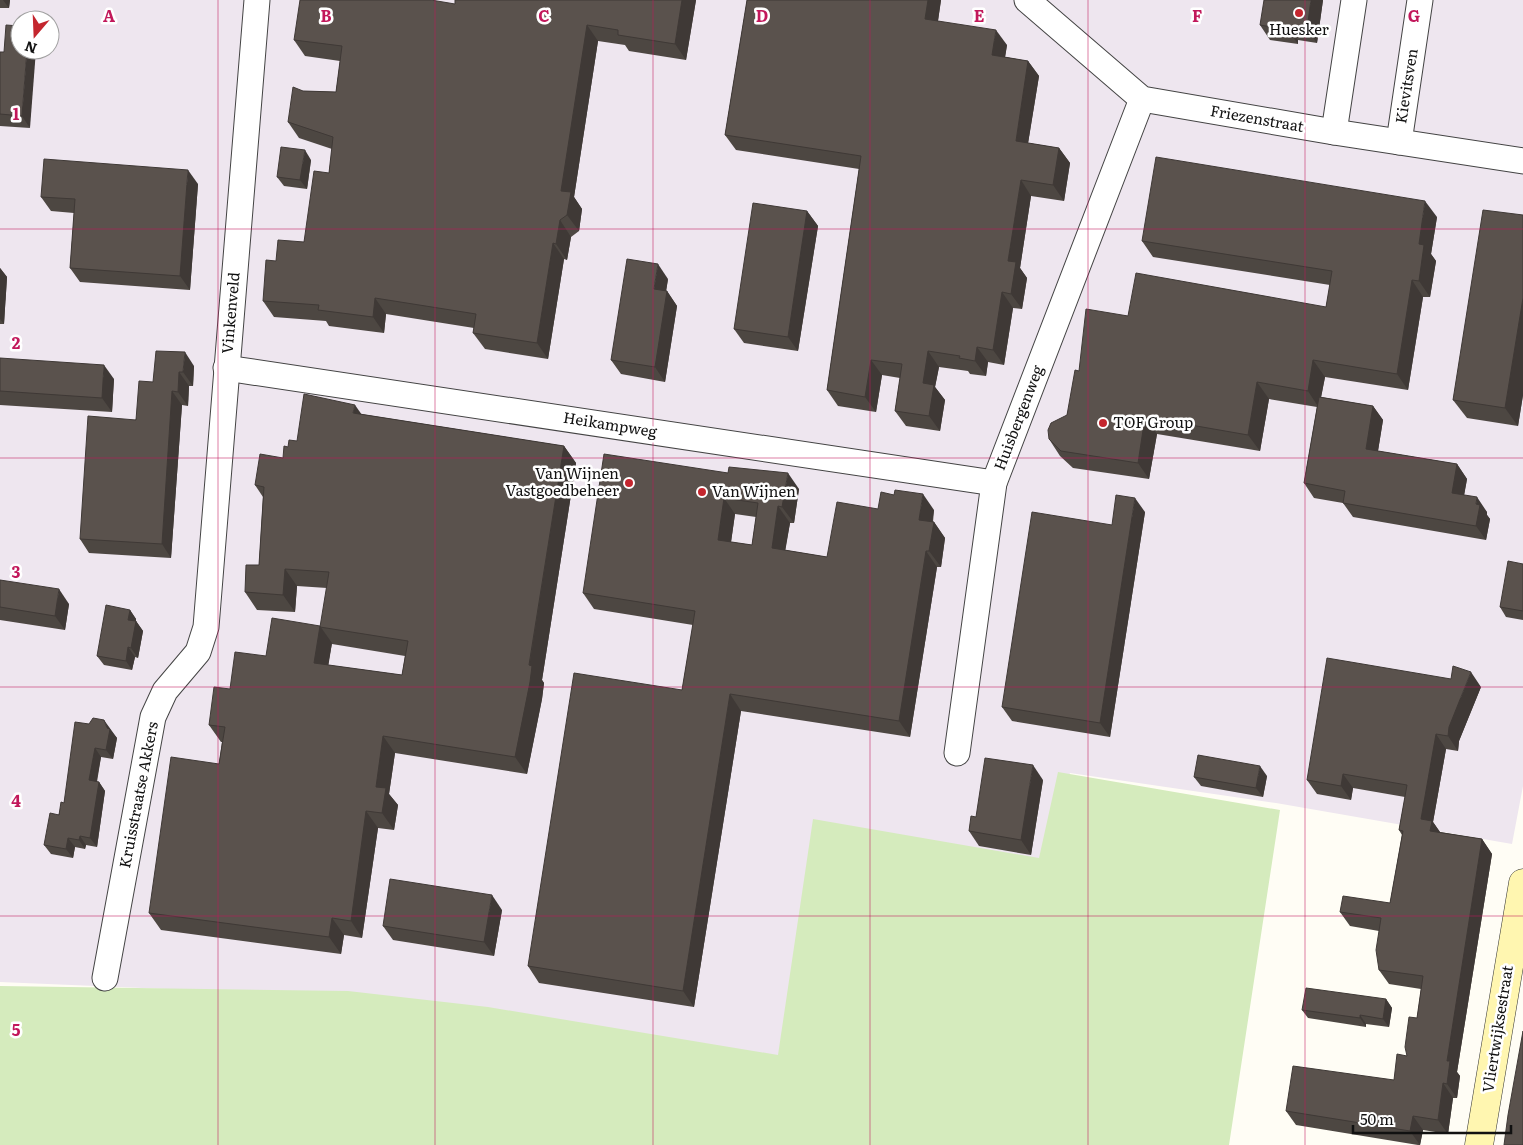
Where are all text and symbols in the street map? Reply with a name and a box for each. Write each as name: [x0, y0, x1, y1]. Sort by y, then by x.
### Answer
text: A: [103, 3, 115, 27]
text: B: [320, 3, 332, 27]
text: C: [538, 3, 550, 27]
text: D: [756, 3, 768, 27]
text: E: [974, 3, 985, 27]
text: F: [1192, 3, 1202, 27]
text: G: [1408, 3, 1420, 27]
marker: Huesker: [1293, 7, 1305, 19]
north arrow: [10, 10, 60, 60]
place label: Huesker: [1269, 17, 1329, 40]
text: N: [21, 37, 39, 60]
street label: Kievitsven: [1388, 46, 1423, 125]
street label: Friezenstraat: [1209, 98, 1306, 137]
text: 1: [13, 101, 20, 125]
street label: Vinkenveld: [214, 271, 245, 355]
text: 2: [12, 330, 21, 354]
street label: Huisbergenweg: [987, 361, 1048, 473]
street label: Heikampweg: [562, 405, 659, 442]
place label: TOF Group: [1113, 410, 1193, 433]
marker: TOF Group: [1097, 417, 1109, 429]
place label: Van Wijnen Vastgoedbeheer: [505, 461, 619, 501]
marker: Van Wijnen Vastgoedbeheer: [623, 477, 635, 489]
place label: Van Wijnen: [712, 479, 796, 502]
marker: Van Wijnen: [696, 486, 708, 498]
text: 3: [12, 559, 21, 583]
street label: Kruisstraatse Akkers: [112, 719, 163, 870]
text: 4: [11, 788, 21, 812]
street label: Vliertwijksestraat: [1475, 963, 1518, 1094]
text: 5: [12, 1017, 21, 1041]
scale bar: [1353, 1102, 1510, 1134]
text: 50 m: [1360, 1107, 1394, 1130]

